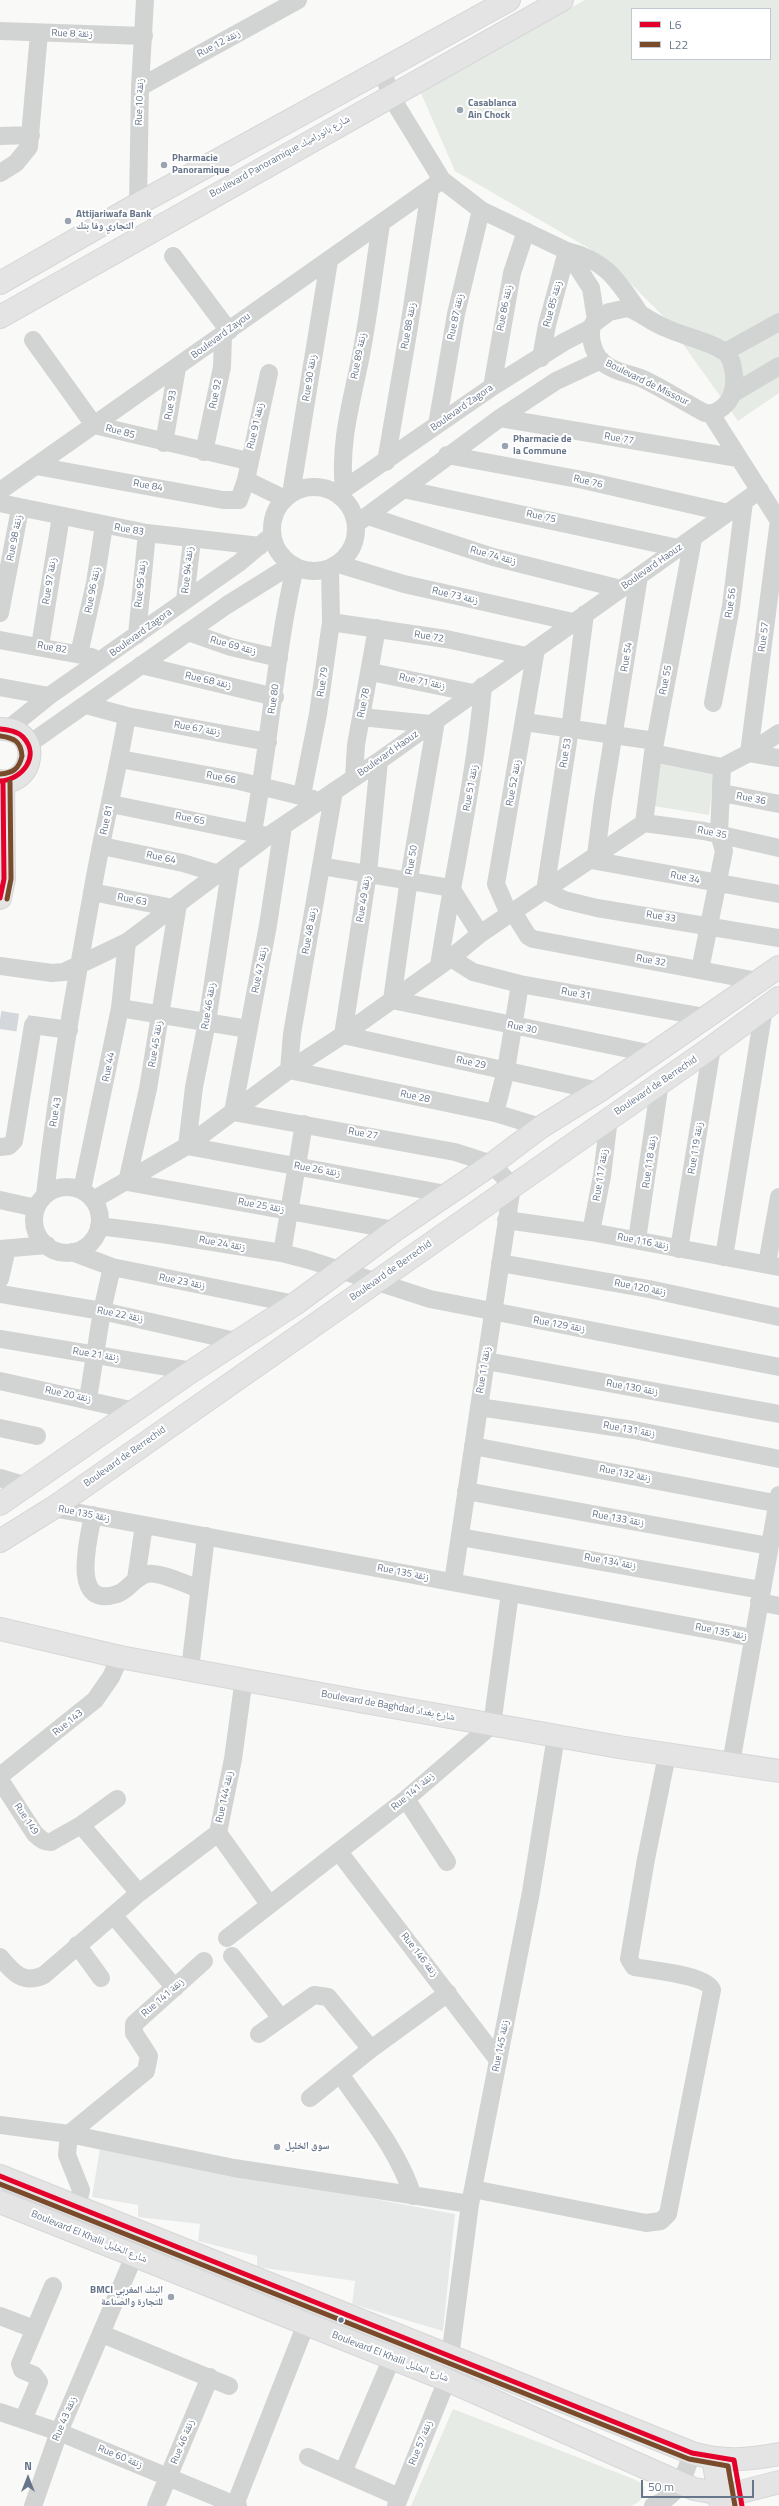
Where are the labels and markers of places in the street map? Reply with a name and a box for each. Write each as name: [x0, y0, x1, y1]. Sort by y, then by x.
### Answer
place label: Casablanca Ain Chock: [468, 98, 517, 122]
marker: Casablanca Ain Chock: [455, 105, 465, 115]
place label: Pharmacie Panoramique: [172, 153, 230, 176]
marker: Pharmacie Panoramique: [159, 160, 169, 170]
place label: Attijariwafa Bank التجاري وفا بنك: [76, 209, 151, 232]
marker: Attijariwafa Bank التجاري وفا بنك: [63, 216, 73, 226]
place label: Pharmacie de la Commune: [513, 434, 572, 458]
marker: Pharmacie de la Commune: [500, 441, 510, 451]
place label: سوق الخليل: [285, 2141, 329, 2153]
marker: سوق الخليل: [272, 2142, 282, 2152]
place label: BMCI البنك المغربي للتجارة والصناعة: [90, 2285, 163, 2308]
marker: BMCI البنك المغربي للتجارة والصناعة: [166, 2292, 176, 2302]
unlabelled marker: [336, 2315, 346, 2325]

